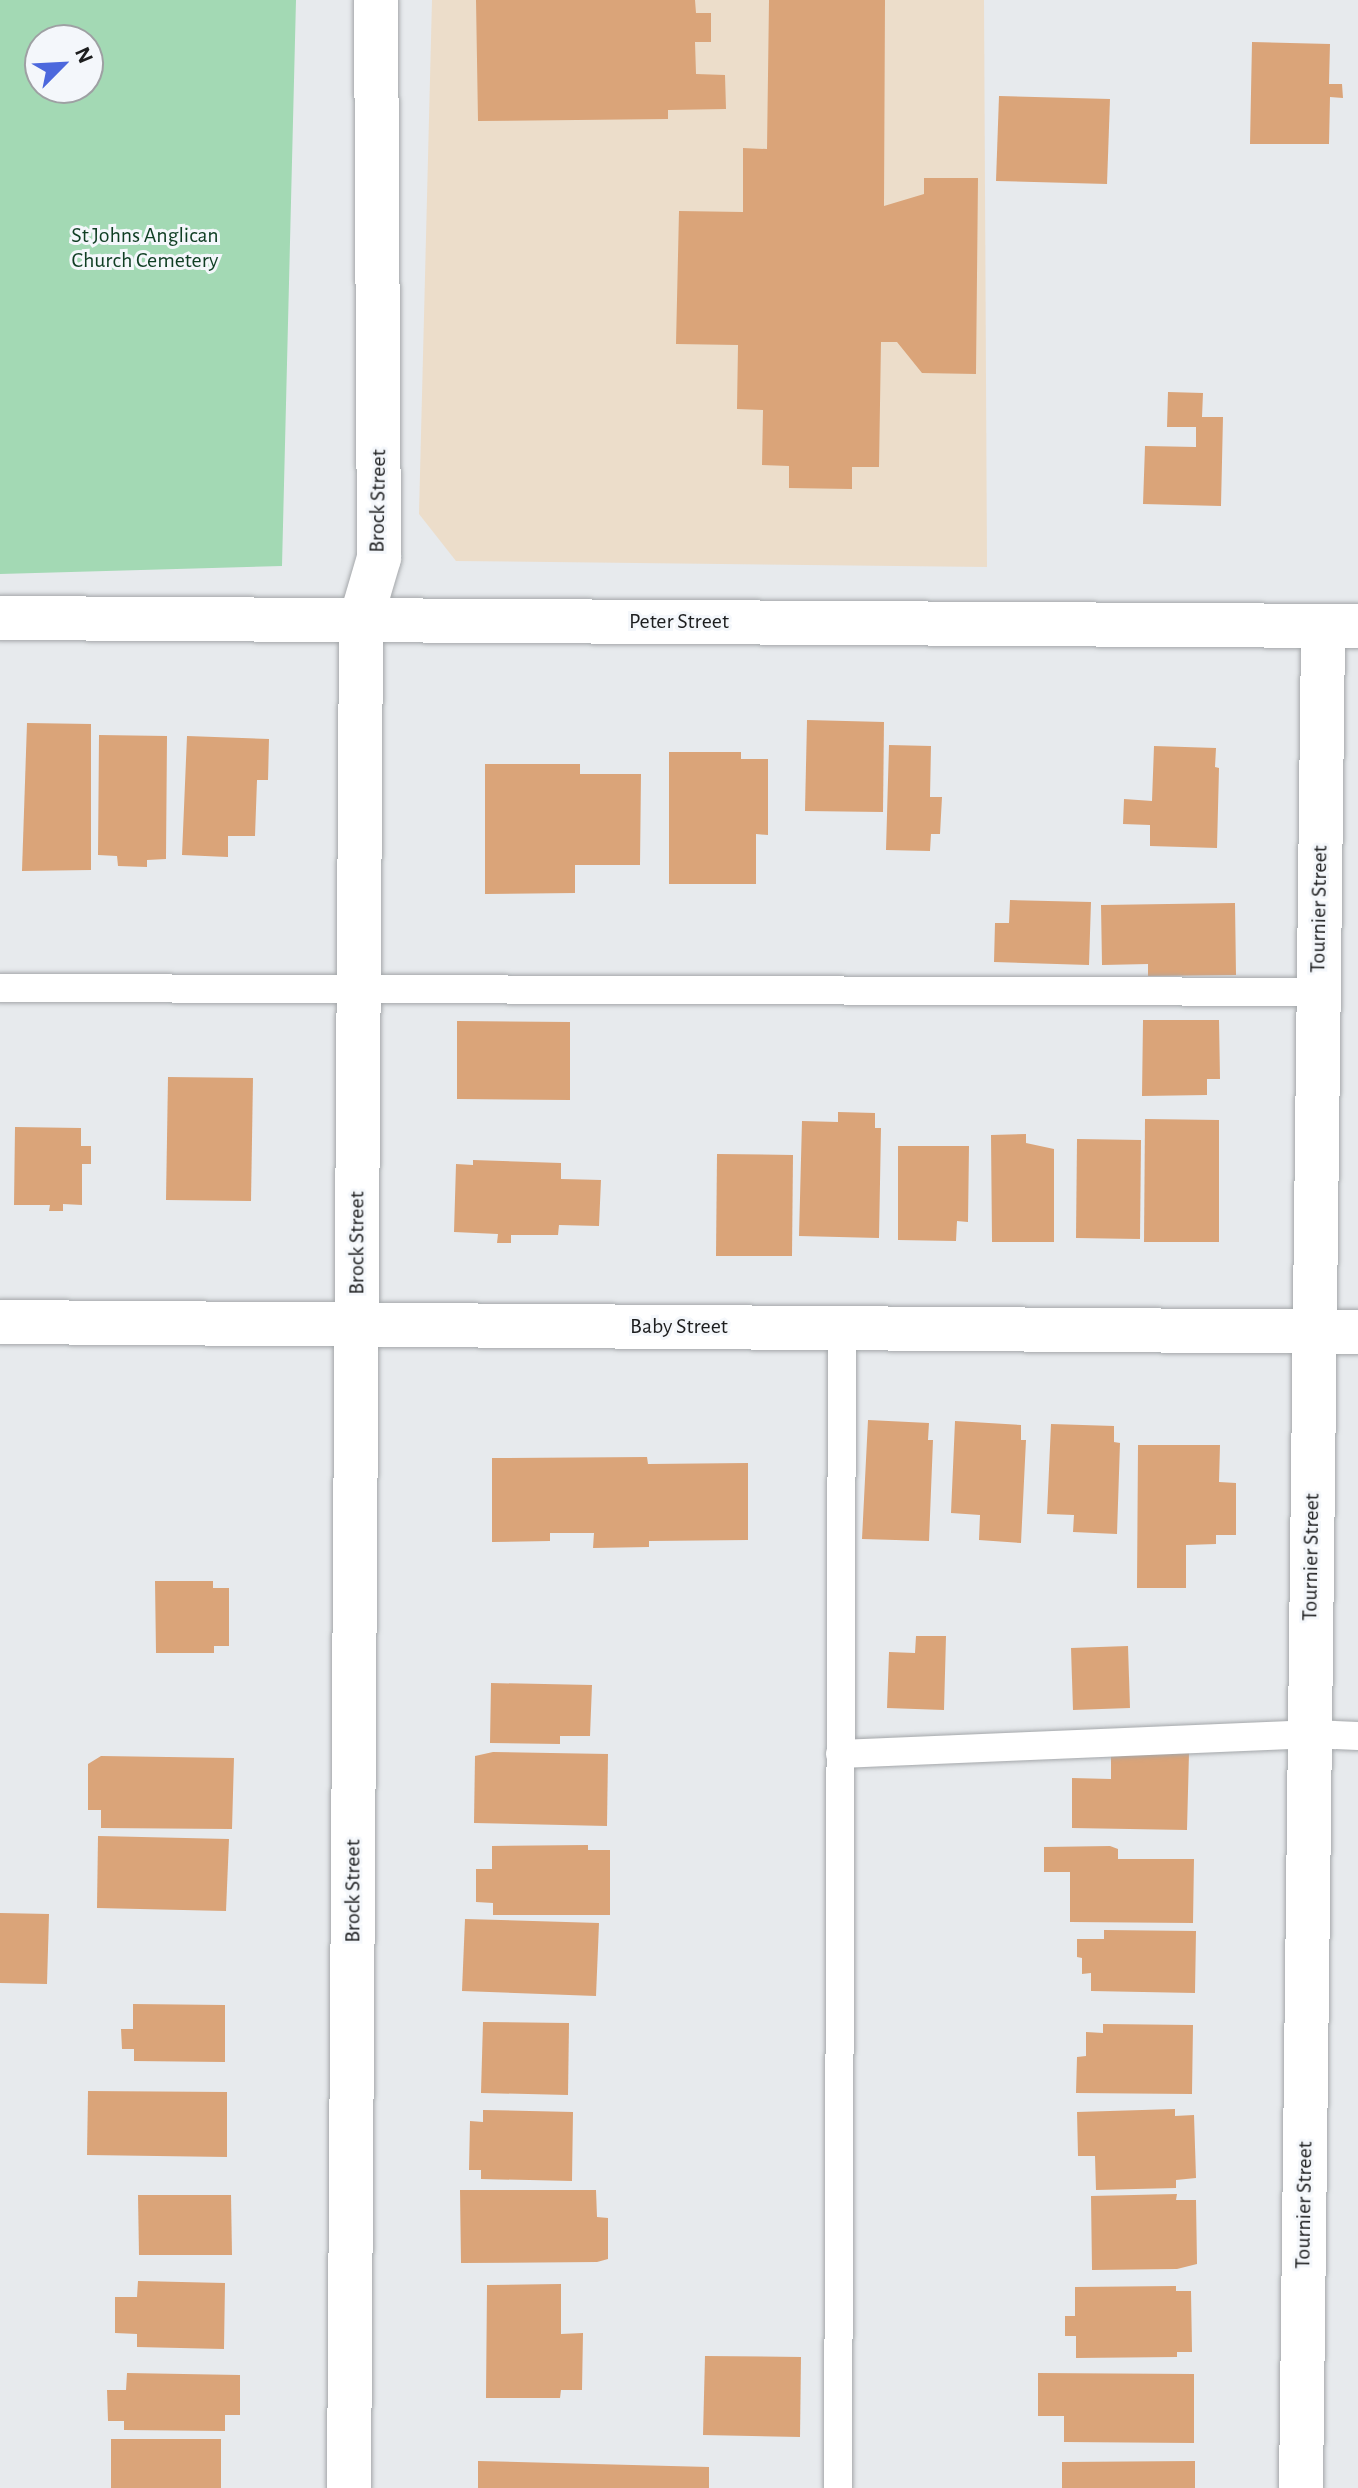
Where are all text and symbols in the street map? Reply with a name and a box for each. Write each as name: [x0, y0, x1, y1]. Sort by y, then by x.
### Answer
north arrow: [24, 24, 104, 104]
text: N: [71, 44, 97, 67]
park label: St Johns Anglican Church Cemetery: [71, 222, 219, 274]
street label: Brock Street: [364, 449, 392, 553]
street label: Peter Street: [629, 609, 729, 635]
street label: Tournier Street: [1305, 845, 1333, 973]
street label: Brock Street: [344, 1191, 370, 1295]
street label: Baby Street: [630, 1314, 728, 1340]
street label: Tournier Street: [1297, 1493, 1325, 1621]
street label: Brock Street: [340, 1839, 366, 1943]
street label: Tournier Street: [1290, 2141, 1318, 2269]

